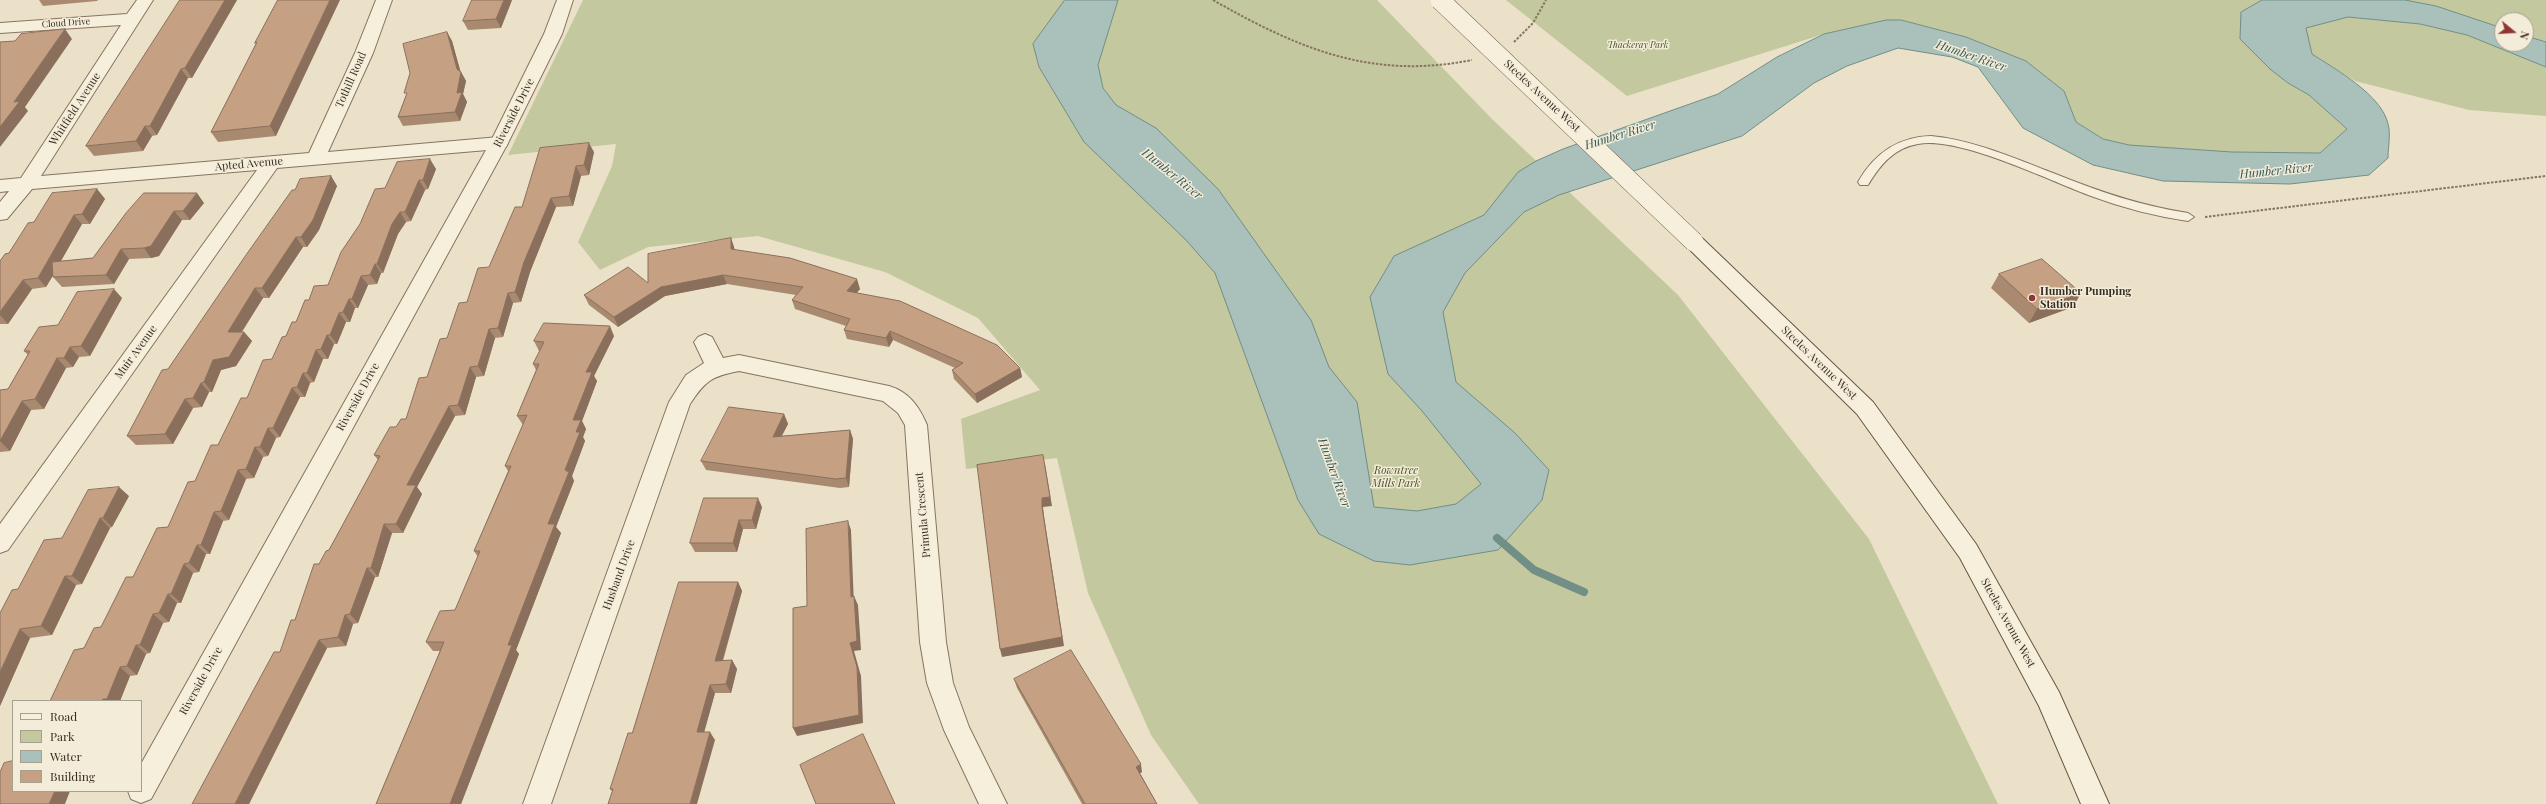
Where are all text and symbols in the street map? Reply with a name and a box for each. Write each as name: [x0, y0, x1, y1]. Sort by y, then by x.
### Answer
north arrow: [2494, 12, 2534, 52]
street label: Cloud Drive: [42, 16, 90, 30]
text: N: [2517, 29, 2533, 42]
water label: Humber River: [1934, 37, 2008, 75]
park label: Thackeray Park: [1608, 40, 1668, 50]
street label: Tothill Road: [333, 50, 369, 110]
street label: Steeles Avenue West: [1501, 57, 1583, 135]
street label: Whitfield Avenue: [47, 70, 103, 148]
street label: Riverside Drive: [491, 76, 537, 150]
water label: Humber River: [1583, 117, 1657, 153]
water label: Humber River: [1139, 145, 1205, 203]
street label: Apted Avenue: [214, 154, 284, 174]
water label: Humber River: [2239, 160, 2313, 182]
place label: Humber Pumping Station: [2040, 285, 2131, 311]
marker: Humber Pumping Station: [2027, 293, 2037, 303]
street label: Muir Avenue: [112, 323, 160, 381]
street label: Steeles Avenue West: [1779, 324, 1859, 402]
street label: Riverside Drive: [334, 361, 382, 433]
water label: Humber River: [1315, 436, 1353, 510]
park label: Rowntree Mills Park: [1372, 464, 1420, 490]
street label: Primula Crescent: [913, 472, 933, 558]
street label: Husband Drive: [600, 538, 638, 612]
street label: Steeles Avenue West: [1978, 576, 2038, 670]
street label: Riverside Drive: [177, 645, 225, 717]
legend: [12, 700, 142, 792]
text: Road: [50, 708, 77, 724]
text: Park: [50, 728, 75, 744]
text: Water: [50, 748, 82, 764]
text: Building: [50, 768, 95, 784]

